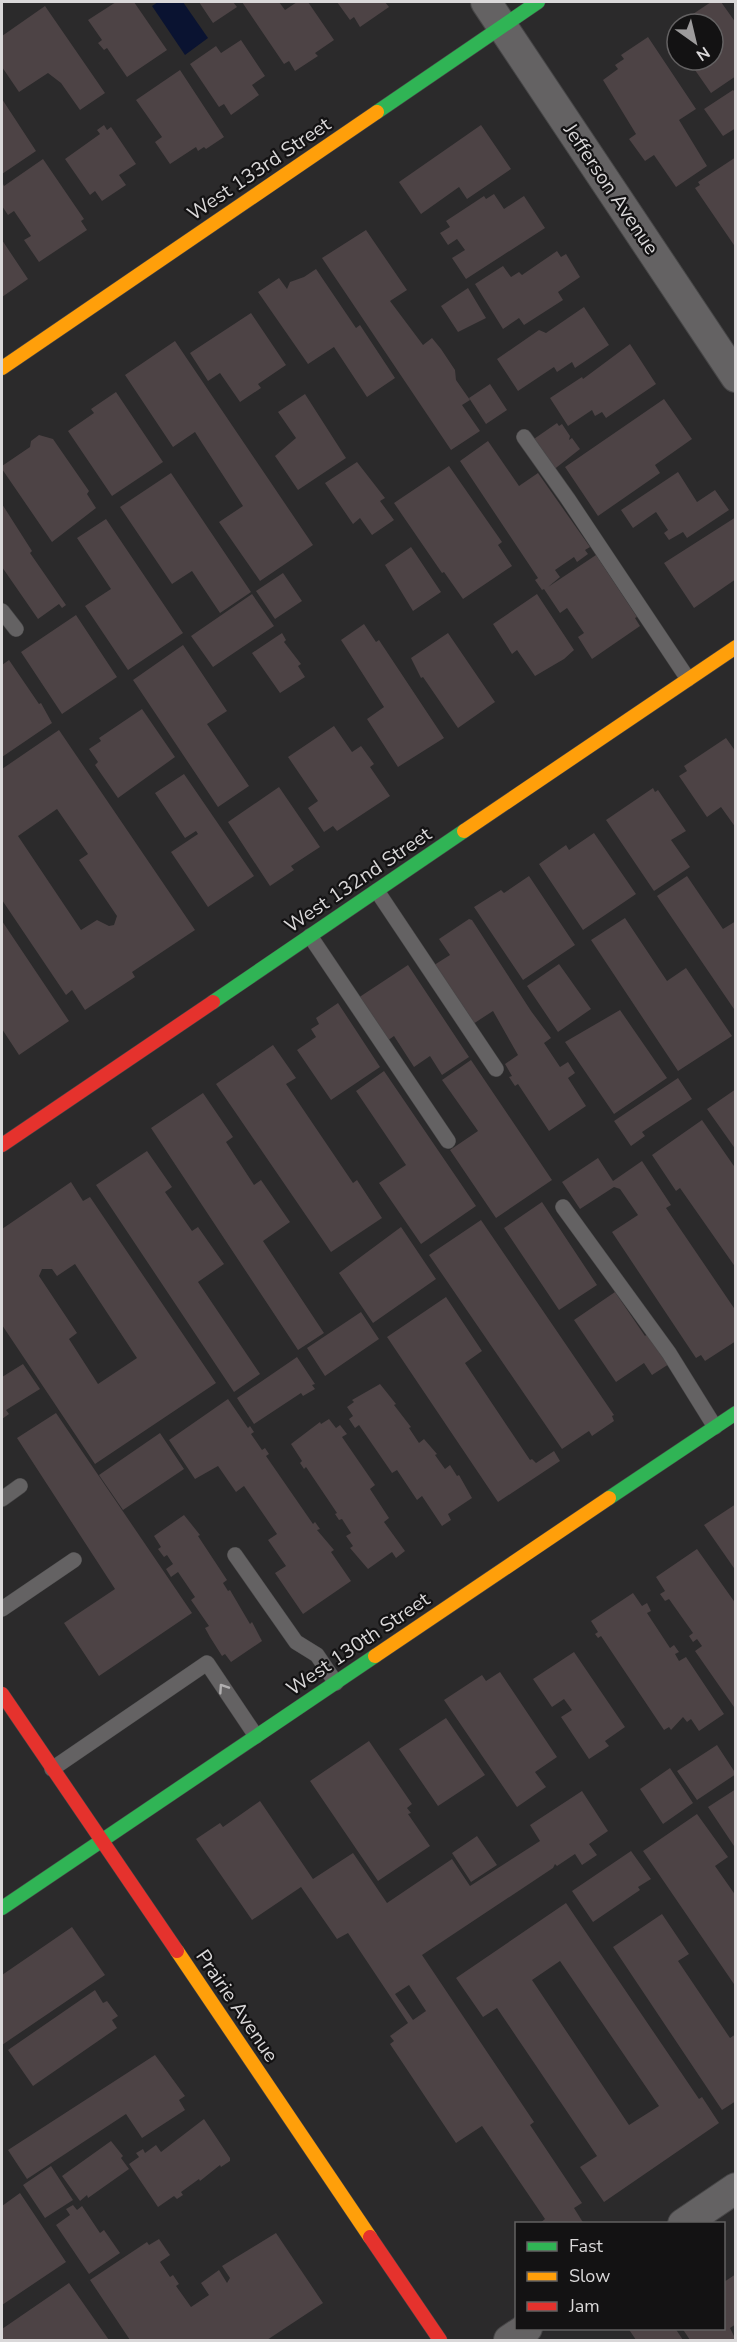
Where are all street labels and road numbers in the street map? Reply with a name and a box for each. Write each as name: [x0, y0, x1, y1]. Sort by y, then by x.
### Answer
street label: West 133rd Street: [182, 110, 337, 227]
street label: Jefferson Avenue: [557, 117, 665, 260]
street label: West 132nd Street: [279, 820, 438, 939]
street label: West 130th Street: [281, 1585, 436, 1702]
street label: Prairie Avenue: [189, 1944, 285, 2068]

